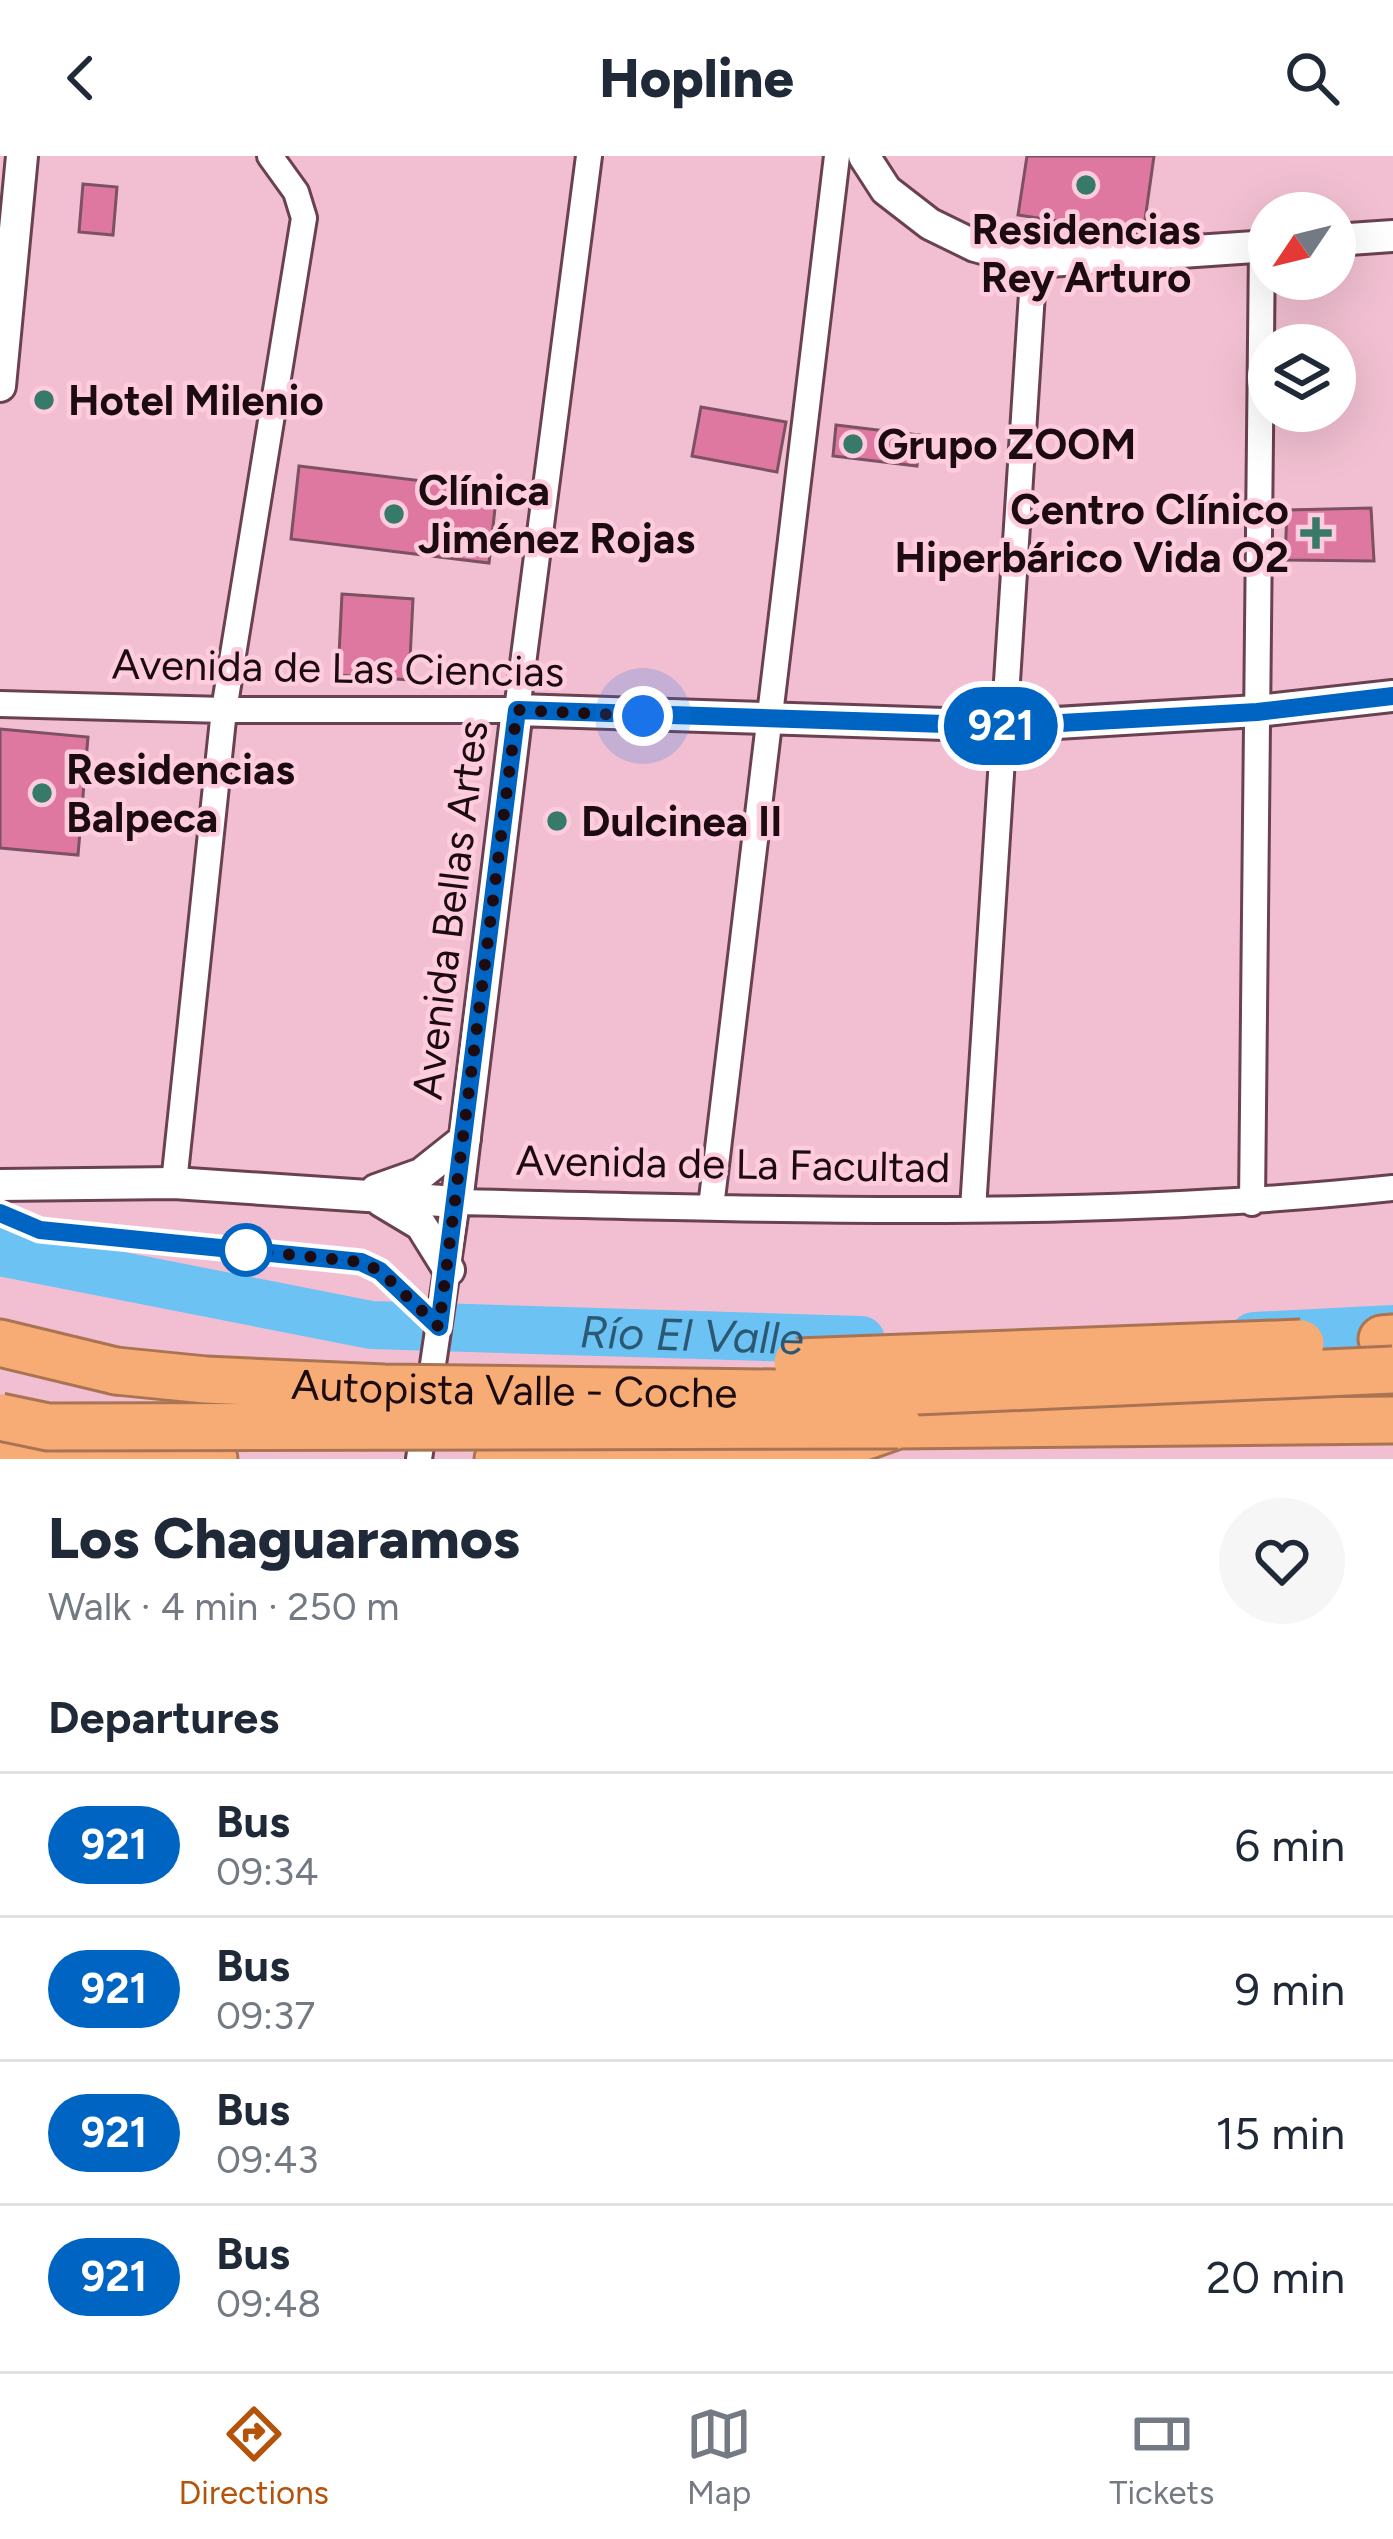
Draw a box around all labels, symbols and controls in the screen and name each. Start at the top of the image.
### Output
icon: back [48,45,114,111]
icon: search [1279,45,1345,111]
text: Hopline [599,46,794,111]
marker: Residencias Rey Arturo [1073,172,1099,198]
north arrow [1248,192,1356,300]
map controls [1248,192,1356,432]
place label: Residencias Rey Arturo [972,204,1200,303]
button: layers [1248,324,1356,432]
place label: Hotel Milenio [68,375,324,426]
marker: Hotel Milenio [31,387,57,413]
place label: Grupo ZOOM [877,419,1136,470]
marker: Grupo ZOOM [840,431,866,457]
place label: Clínica Jiménez Rojas [418,465,695,564]
place label: Centro Clínico Hiperbárico Vida O2 [895,484,1289,583]
marker: Clínica Jiménez Rojas [381,501,407,527]
marker: Centro Clínico Hiperbárico Vida O2 [1300,517,1332,549]
street label: Avenida de Las Ciencias [111,639,565,697]
your location [613,686,673,746]
line badge: 921 [932,687,1070,765]
text: 921 [968,700,1034,751]
street label: Avenida Bellas Artes [401,718,499,1102]
place label: Residencias Balpeca [66,744,295,843]
marker: Residencias Balpeca [29,780,55,806]
place label: Dulcinea II [581,796,782,847]
marker: Dulcinea II [544,808,570,834]
street label: Avenida de La Facultad [515,1135,951,1193]
unlabelled marker [221,1225,271,1275]
water label: Río El Valle [579,1304,805,1365]
street label: Autopista Valle - Coche [290,1358,738,1418]
button: heart [1219,1498,1345,1624]
text: Los Chaguaramos [48,1504,520,1572]
text: Walk · 4 min · 250 m [48,1583,399,1630]
text: Departures [48,1690,279,1744]
text: Bus [216,1794,290,1848]
text: 6 min [1235,1818,1345,1872]
text: 921 [81,1819,147,1870]
text: 09:34 [216,1848,318,1895]
text: Bus [216,1938,290,1992]
text: 9 min [1235,1962,1345,2016]
text: 921 [81,1963,147,2014]
text: 09:37 [216,1992,315,2039]
text: Bus [216,2082,290,2136]
text: 15 min [1216,2106,1345,2160]
text: 921 [81,2107,147,2158]
text: 09:43 [216,2136,318,2183]
text: Bus [216,2226,290,2280]
text: 20 min [1206,2250,1345,2304]
text: 921 [81,2251,147,2302]
text: 09:48 [216,2280,321,2327]
tab: Directions [179,2401,329,2512]
tab: Map [686,2401,752,2512]
tab: Tickets [1109,2401,1214,2512]

